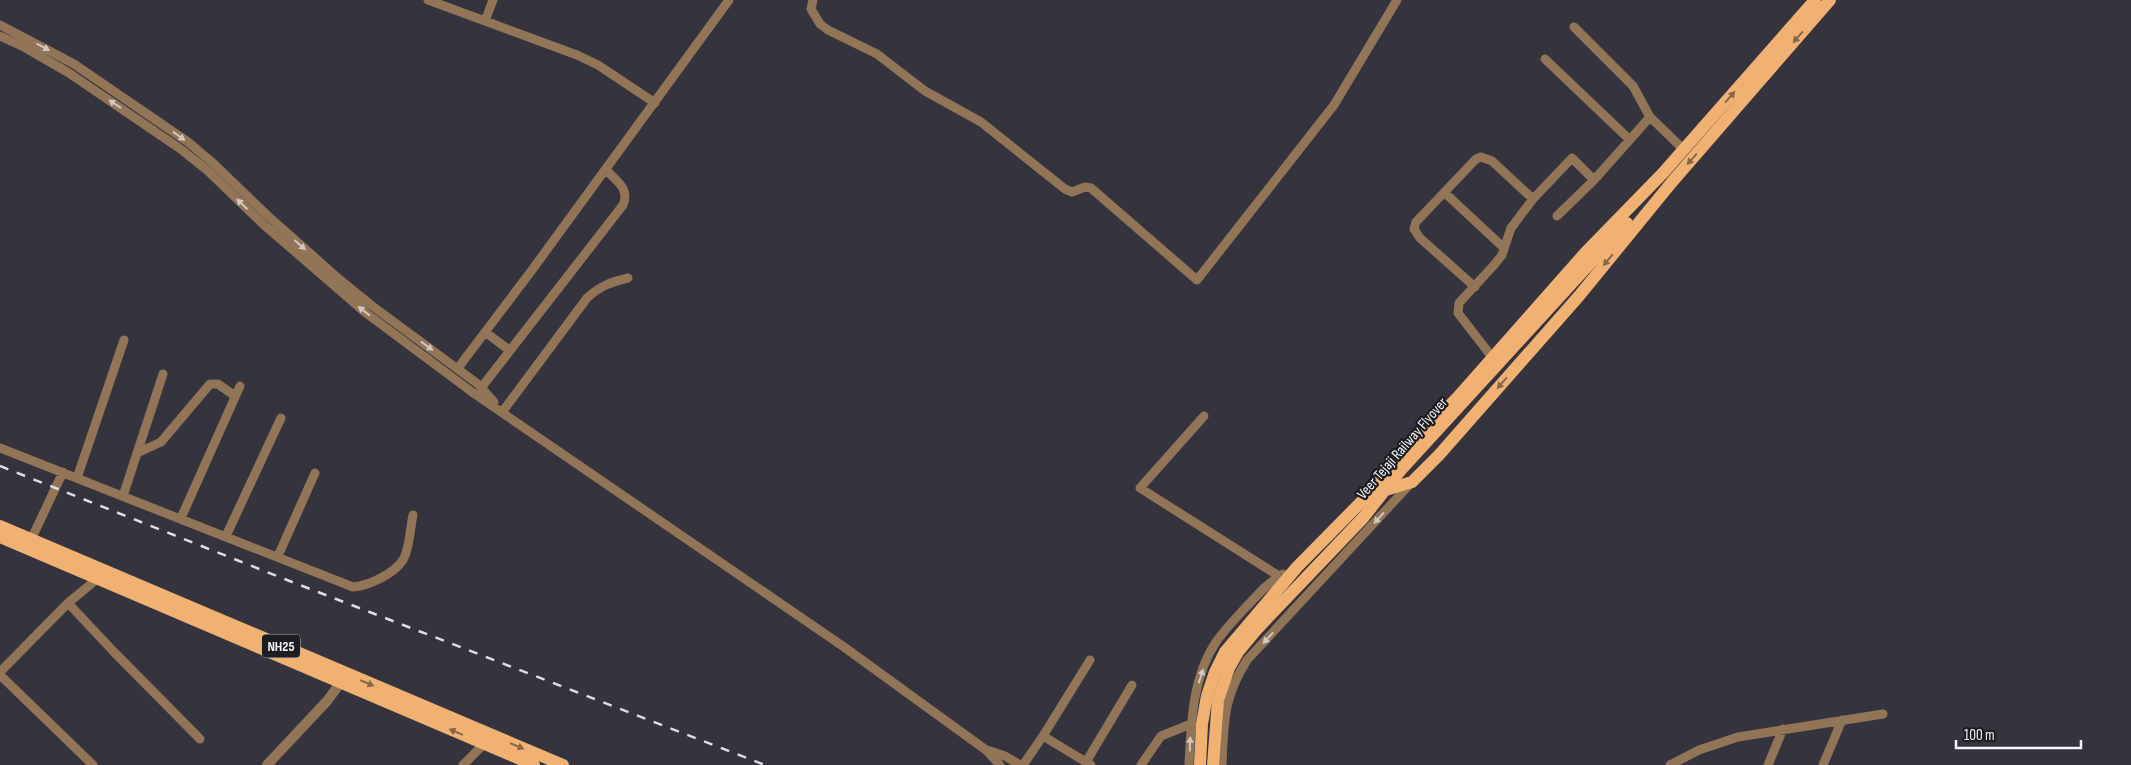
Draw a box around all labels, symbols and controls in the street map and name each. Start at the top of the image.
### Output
one-way arrow [1792,30,1804,42]
one-way arrow [37,43,50,52]
one-way arrow [1724,91,1735,103]
one-way arrow [108,99,122,109]
one-way arrow [172,131,186,141]
one-way arrow [1686,153,1697,166]
one-way arrow [237,198,249,210]
one-way arrow [294,239,307,250]
one-way arrow [1603,253,1614,266]
one-way arrow [358,306,371,317]
one-way arrow [420,341,434,351]
one-way arrow [1496,377,1508,389]
street label: Veer Tejaji Railway Flyover [1353,393,1452,503]
one-way arrow [1373,512,1385,524]
one-way arrow [1262,631,1274,643]
road number: NH25 [262,634,300,658]
one-way arrow [1197,669,1205,684]
one-way arrow [360,679,374,687]
scale bar [1956,718,2081,750]
text: 100 m [1964,726,1995,745]
one-way arrow [449,728,464,736]
one-way arrow [1186,736,1194,752]
one-way arrow [510,742,524,750]

